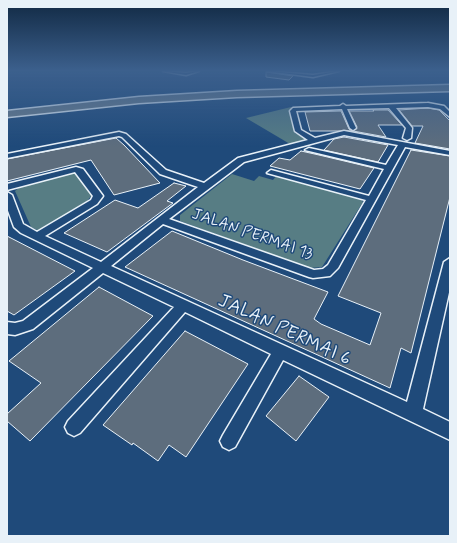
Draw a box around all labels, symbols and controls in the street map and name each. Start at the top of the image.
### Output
street label: JALAN PERMAI 13 [189,205,315,265]
street label: JALAN PERMAI 6 [214,290,354,372]

